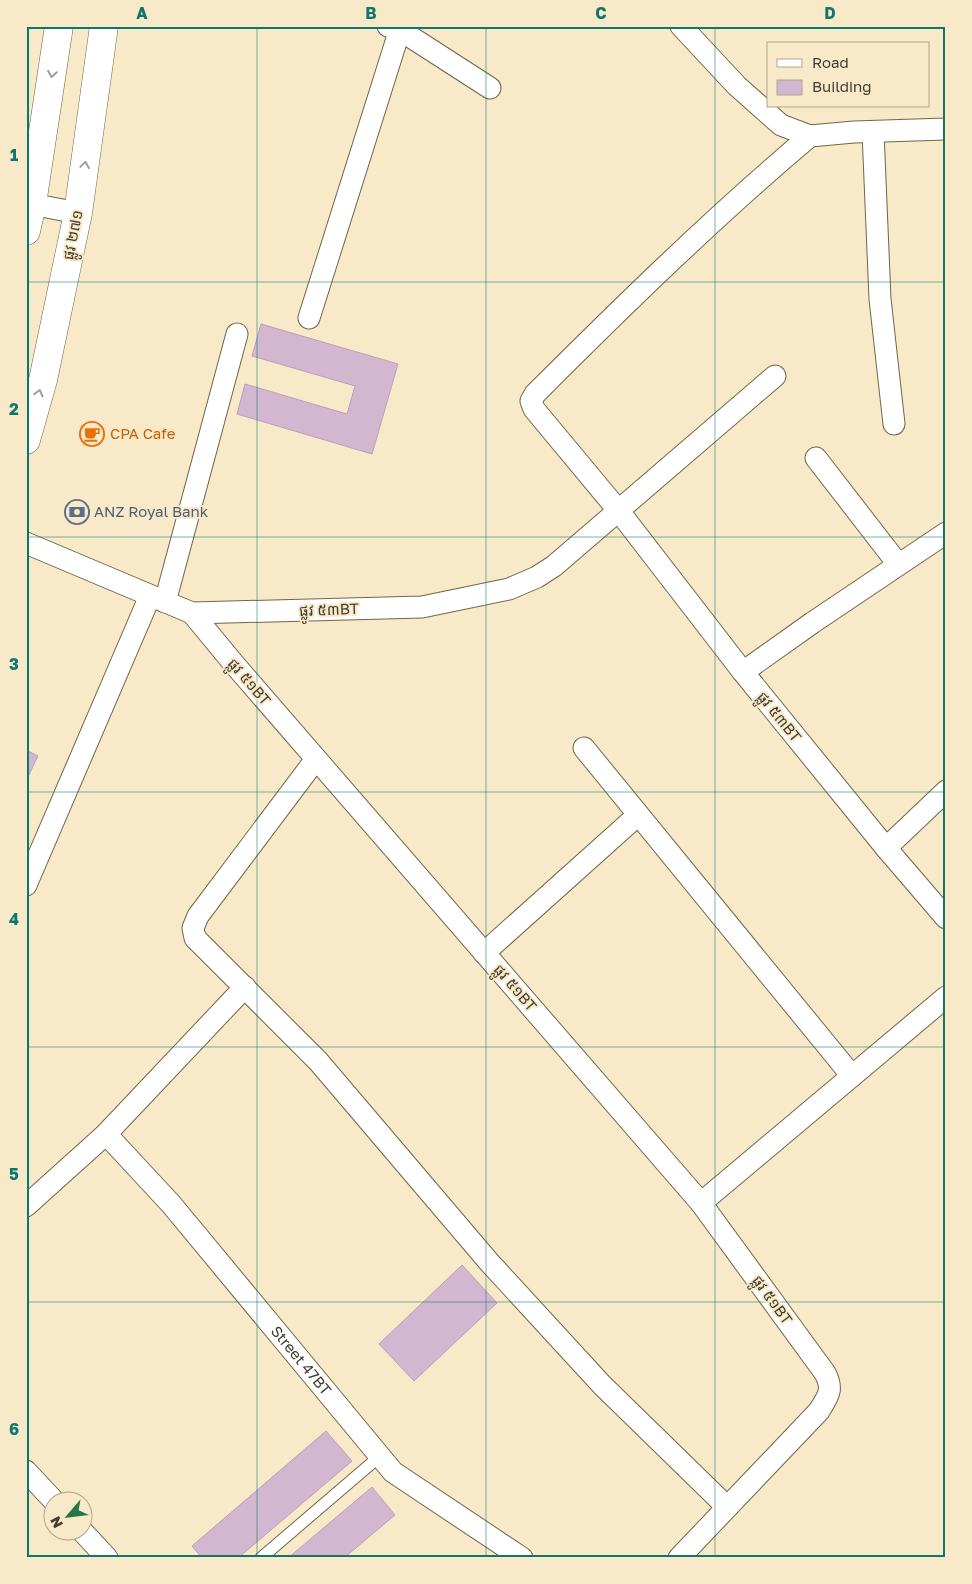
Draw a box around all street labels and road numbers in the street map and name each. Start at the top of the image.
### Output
street label: ផ្លូវ ២៧១ [58,208,91,262]
street label: ផ្លូវ ៥៣BT [299,599,359,624]
street label: ផ្លូវ ៥១BT [220,654,275,712]
street label: ផ្លូវ ៥៣BT [750,688,806,749]
street label: ផ្លូវ ៥១BT [486,960,541,1018]
street label: ផ្លូវ ៥១BT [745,1271,797,1331]
street label: Street 47BT [268,1322,335,1398]

